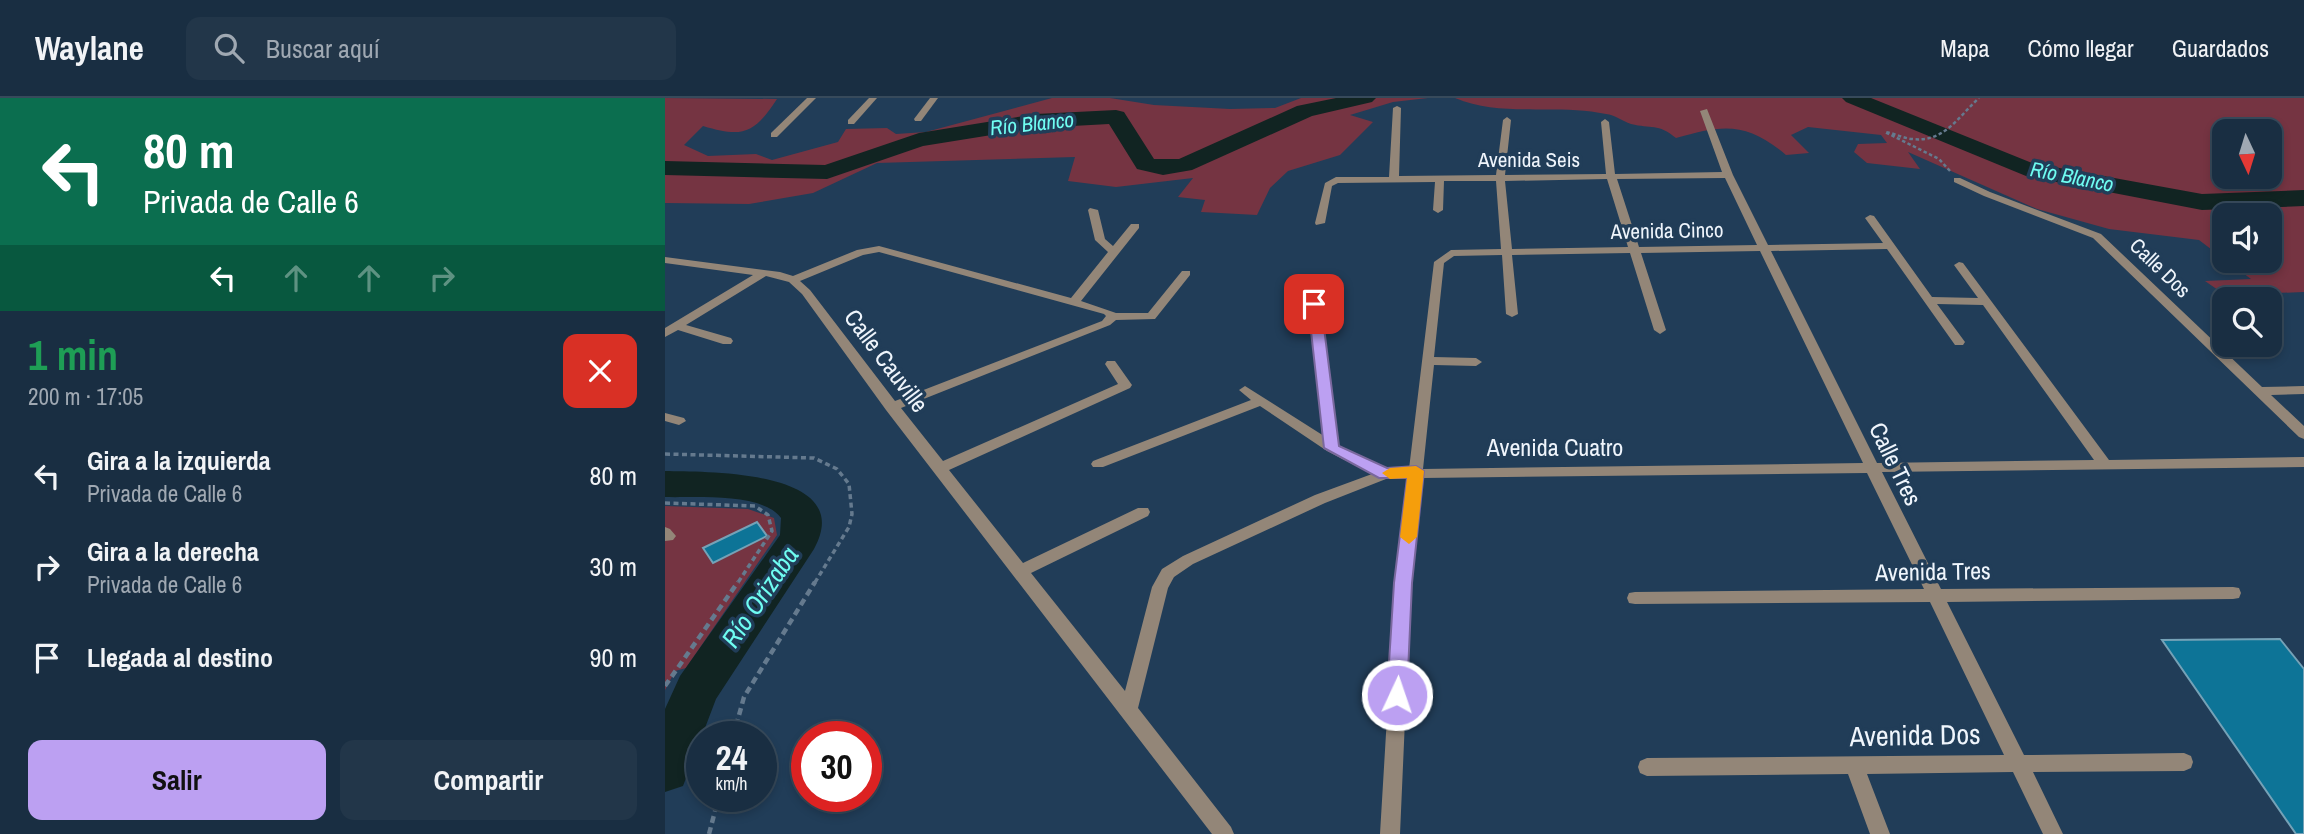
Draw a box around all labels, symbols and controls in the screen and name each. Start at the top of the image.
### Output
search box [186,17,676,80]
text: Waylane [35,26,144,70]
icon: search [210,29,248,67]
text: Buscar aquí [266,31,380,66]
text: Mapa [1940,32,1990,64]
text: Cómo llegar [2028,32,2134,64]
text: Guardados [2172,32,2269,64]
water label: Río Blanco [989,105,1075,142]
text: 80 m [143,117,235,183]
north arrow [2212,119,2282,189]
map controls [2212,119,2282,357]
icon: left [28,126,119,217]
street label: Avenida Seis [1477,145,1580,174]
water label: Río Blanco [2028,154,2116,199]
text: Privada de Calle 6 [143,180,359,223]
button: sound [2212,203,2282,273]
street label: Avenida Cinco [1609,215,1724,246]
street label: Calle Dos [2123,231,2197,304]
icon: left [204,259,242,297]
icon: ahead [277,259,315,297]
icon: ahead [350,259,388,297]
icon: right [423,259,461,297]
pin [1284,274,1344,334]
icon: arrive [1295,285,1333,323]
button: search [2212,287,2282,357]
street label: Calle Cauville [837,302,936,419]
text: 1 min [28,327,118,383]
button: close [563,334,637,408]
text: 200 m · 17:05 [28,381,143,412]
street label: Calle Tres [1862,417,1930,510]
street label: Avenida Cuatro [1486,431,1623,463]
text: Gira a la izquierda [87,443,271,478]
icon: left [28,457,66,495]
text: 80 m [590,458,637,493]
text: Privada de Calle 6 [87,478,242,509]
text: Gira a la derecha [87,534,259,569]
water label: Río Orizaba [713,539,806,654]
icon: right [28,548,66,586]
text: 30 m [590,549,637,584]
street label: Avenida Tres [1874,554,1991,588]
text: Privada de Calle 6 [87,569,242,600]
icon: arrive [28,639,66,677]
text: Llegada al destino [87,640,273,675]
text: 90 m [590,640,637,675]
position arrow [1360,658,1434,732]
street label: Avenida Dos [1848,715,1981,755]
speed limit sign: 30 [791,721,882,812]
text: 24 [716,734,747,781]
button: Salir [28,740,326,820]
button: Compartir [340,740,637,820]
text: km/h [716,771,748,796]

